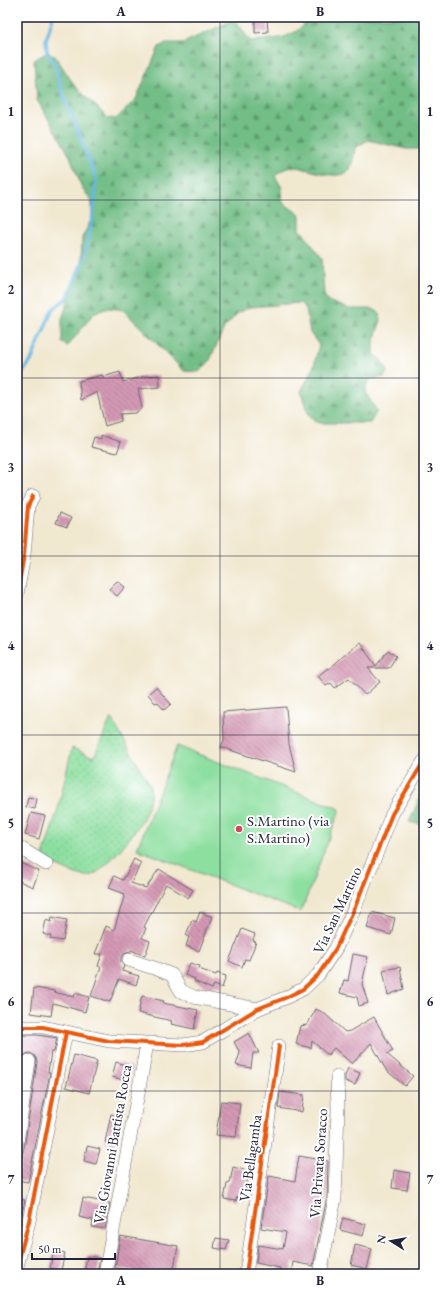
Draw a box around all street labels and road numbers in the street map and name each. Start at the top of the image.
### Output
street label: Via San Martino [308,863,366,957]
street label: Via Giovanni Battista Rocca [89,1063,135,1225]
street label: Via Privata Soracco [305,1108,331,1218]
street label: Via Bellagamba [234,1113,266,1203]

